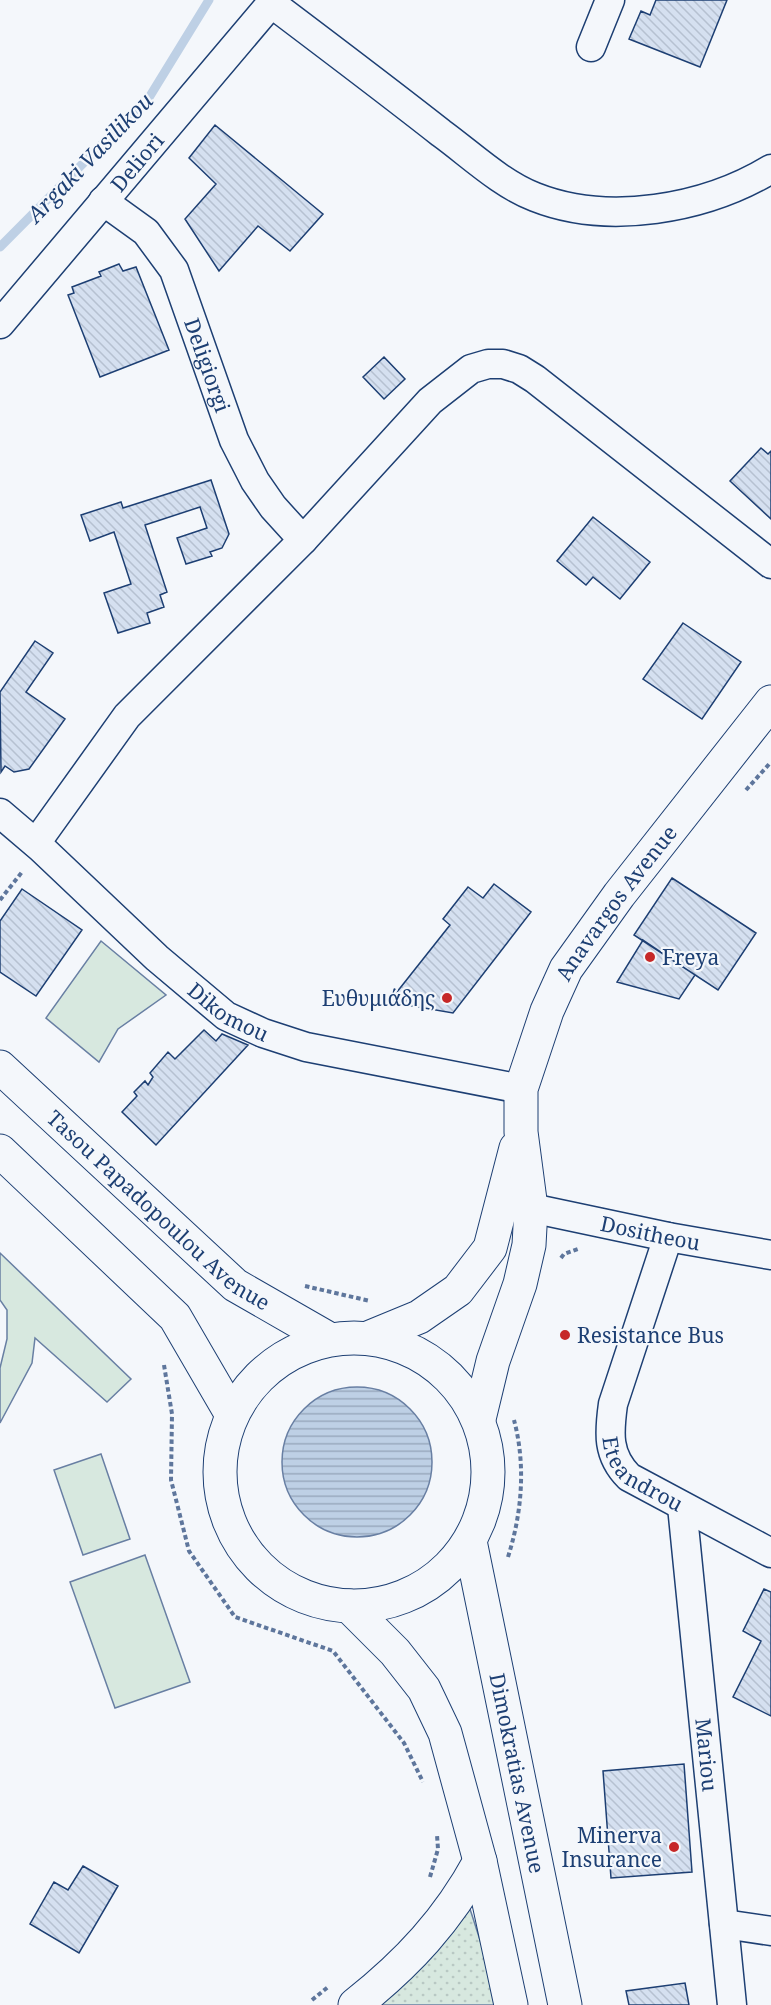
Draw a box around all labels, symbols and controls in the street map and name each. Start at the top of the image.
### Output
water label: Argaki Vasilikou [18,86,159,230]
street label: Deliori [104,127,170,197]
street label: Deligiorgi [178,314,237,416]
street label: Anavargos Avenue [549,819,683,985]
place label: Freya [662,943,719,971]
marker: Freya [643,950,657,964]
street label: Dikomou [182,976,273,1048]
place label: Ευθυμιάδης [322,984,435,1012]
marker: Ευθυμιάδης [440,991,454,1005]
street label: Tasou Papadopoulou Avenue [41,1104,275,1316]
street label: Dositheou [598,1209,702,1256]
place label: Resistance Bus [577,1321,724,1349]
marker: Resistance Bus [558,1328,572,1342]
street label: Eteandrou [596,1434,688,1518]
street label: Dimokratias Avenue [483,1671,552,1876]
street label: Mariou [689,1717,725,1793]
place label: Minerva Insurance [562,1821,662,1873]
marker: Minerva Insurance [667,1840,681,1854]

